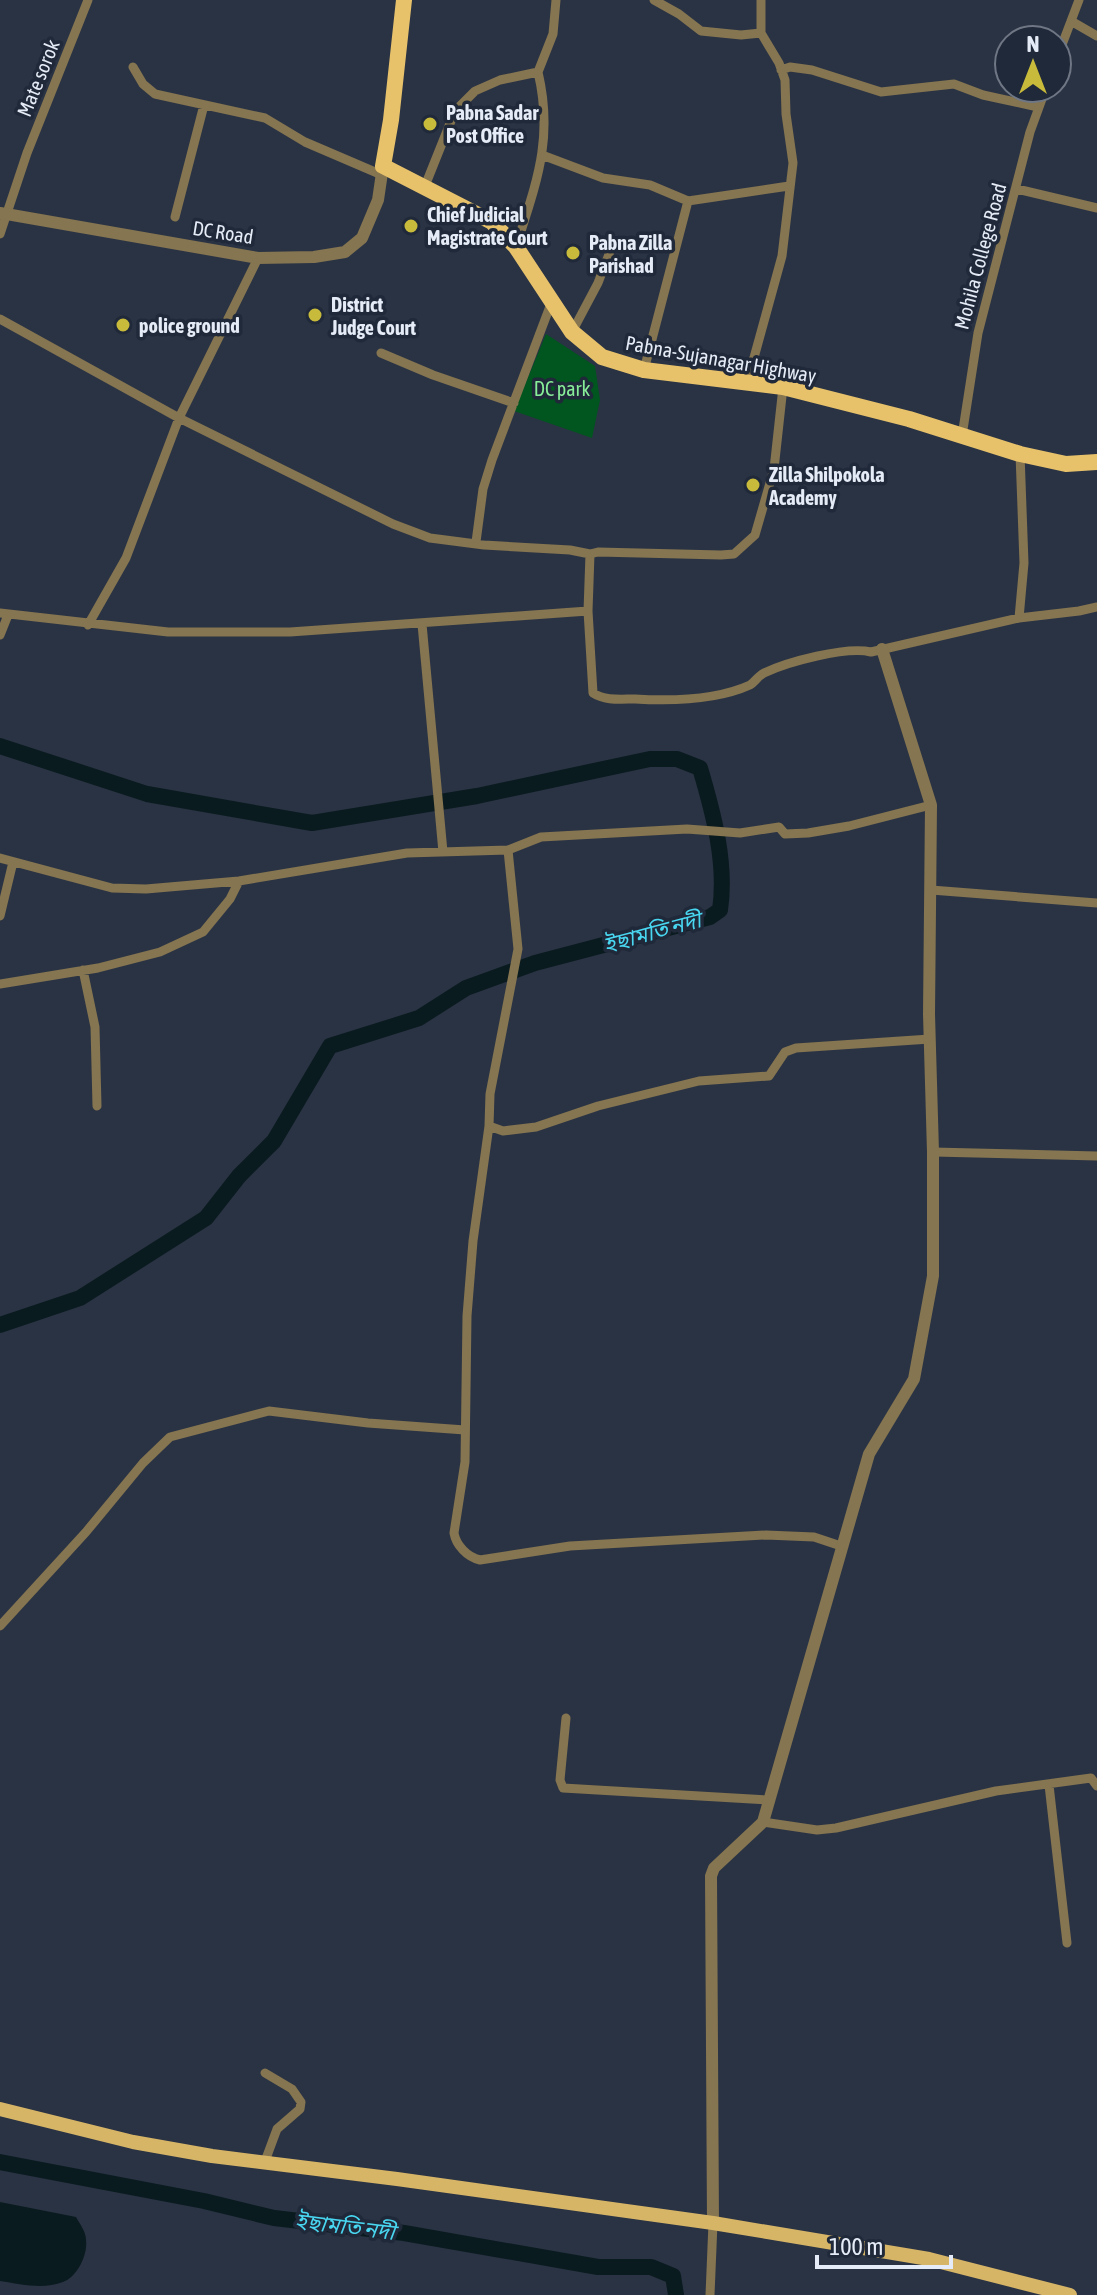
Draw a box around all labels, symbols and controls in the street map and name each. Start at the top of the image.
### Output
north arrow [993,24,1073,104]
text: N [1027,31,1039,57]
street label: Mate sorok [12,36,64,120]
place label: Pabna Sadar Post Office [446,101,539,147]
marker: Pabna Sadar Post Office [421,115,439,133]
street label: Mohila College Road [949,180,1011,332]
place label: Chief Judicial Magistrate Court [427,203,548,249]
street label: DC Road [191,216,255,248]
marker: Chief Judicial Magistrate Court [402,217,420,235]
place label: Pabna Zilla Parishad [589,231,672,277]
marker: Pabna Zilla Parishad [564,244,582,262]
place label: District Judge Court [330,293,416,339]
marker: District Judge Court [306,306,324,324]
place label: police ground [139,314,240,337]
marker: police ground [114,316,132,334]
street label: Pabna-Sujanagar Highway [624,331,818,387]
park label: DC park [534,377,590,400]
place label: Zilla Shilpokola Academy [768,463,885,509]
marker: Zilla Shilpokola Academy [744,476,762,494]
water label: ইছামতি নদী [600,905,708,958]
water label: ইছামতি নদী [294,2207,400,2246]
scale bar [817,2219,951,2269]
text: 100 m [829,2233,883,2260]

